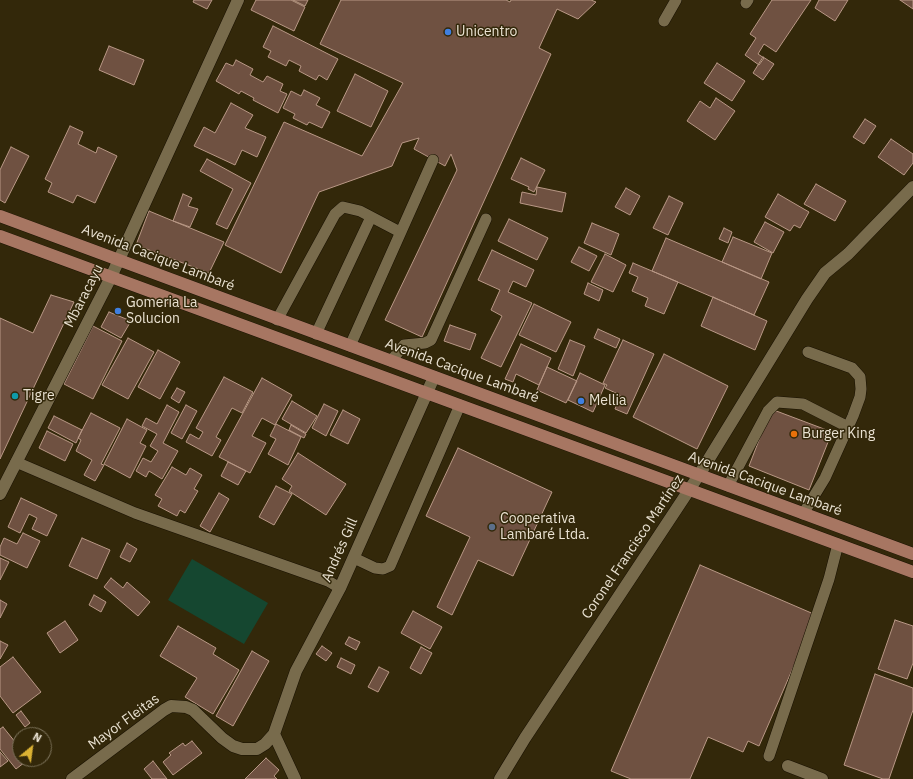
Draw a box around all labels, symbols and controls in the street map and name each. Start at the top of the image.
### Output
place label: Unicentro [456,24,517,40]
marker: Unicentro [443,27,453,37]
street label: Avenida Cacique Lambaré [79,221,237,295]
street label: Mbaracayu [61,261,107,331]
place label: Gomeria La Solucion [126,295,197,328]
marker: Gomeria La Solucion [113,306,123,316]
street label: Avenida Cacique Lambaré [383,335,541,407]
place label: Tigre [23,388,55,404]
marker: Tigre [10,391,20,401]
place label: Mellia [589,393,627,409]
marker: Mellia [576,396,586,406]
place label: Burger King [802,426,875,442]
marker: Burger King [789,429,799,439]
street label: Avenida Cacique Lambaré [686,448,844,520]
street label: Coronel Francisco Martínez [578,472,688,622]
place label: Cooperativa Lambaré Ltda. [500,511,590,544]
street label: Andrés Gill [318,515,362,585]
marker: Cooperativa Lambaré Ltda. [487,522,497,532]
street label: Mayor Fleitas [85,691,163,753]
north arrow [12,727,52,767]
text: N [30,729,44,745]

